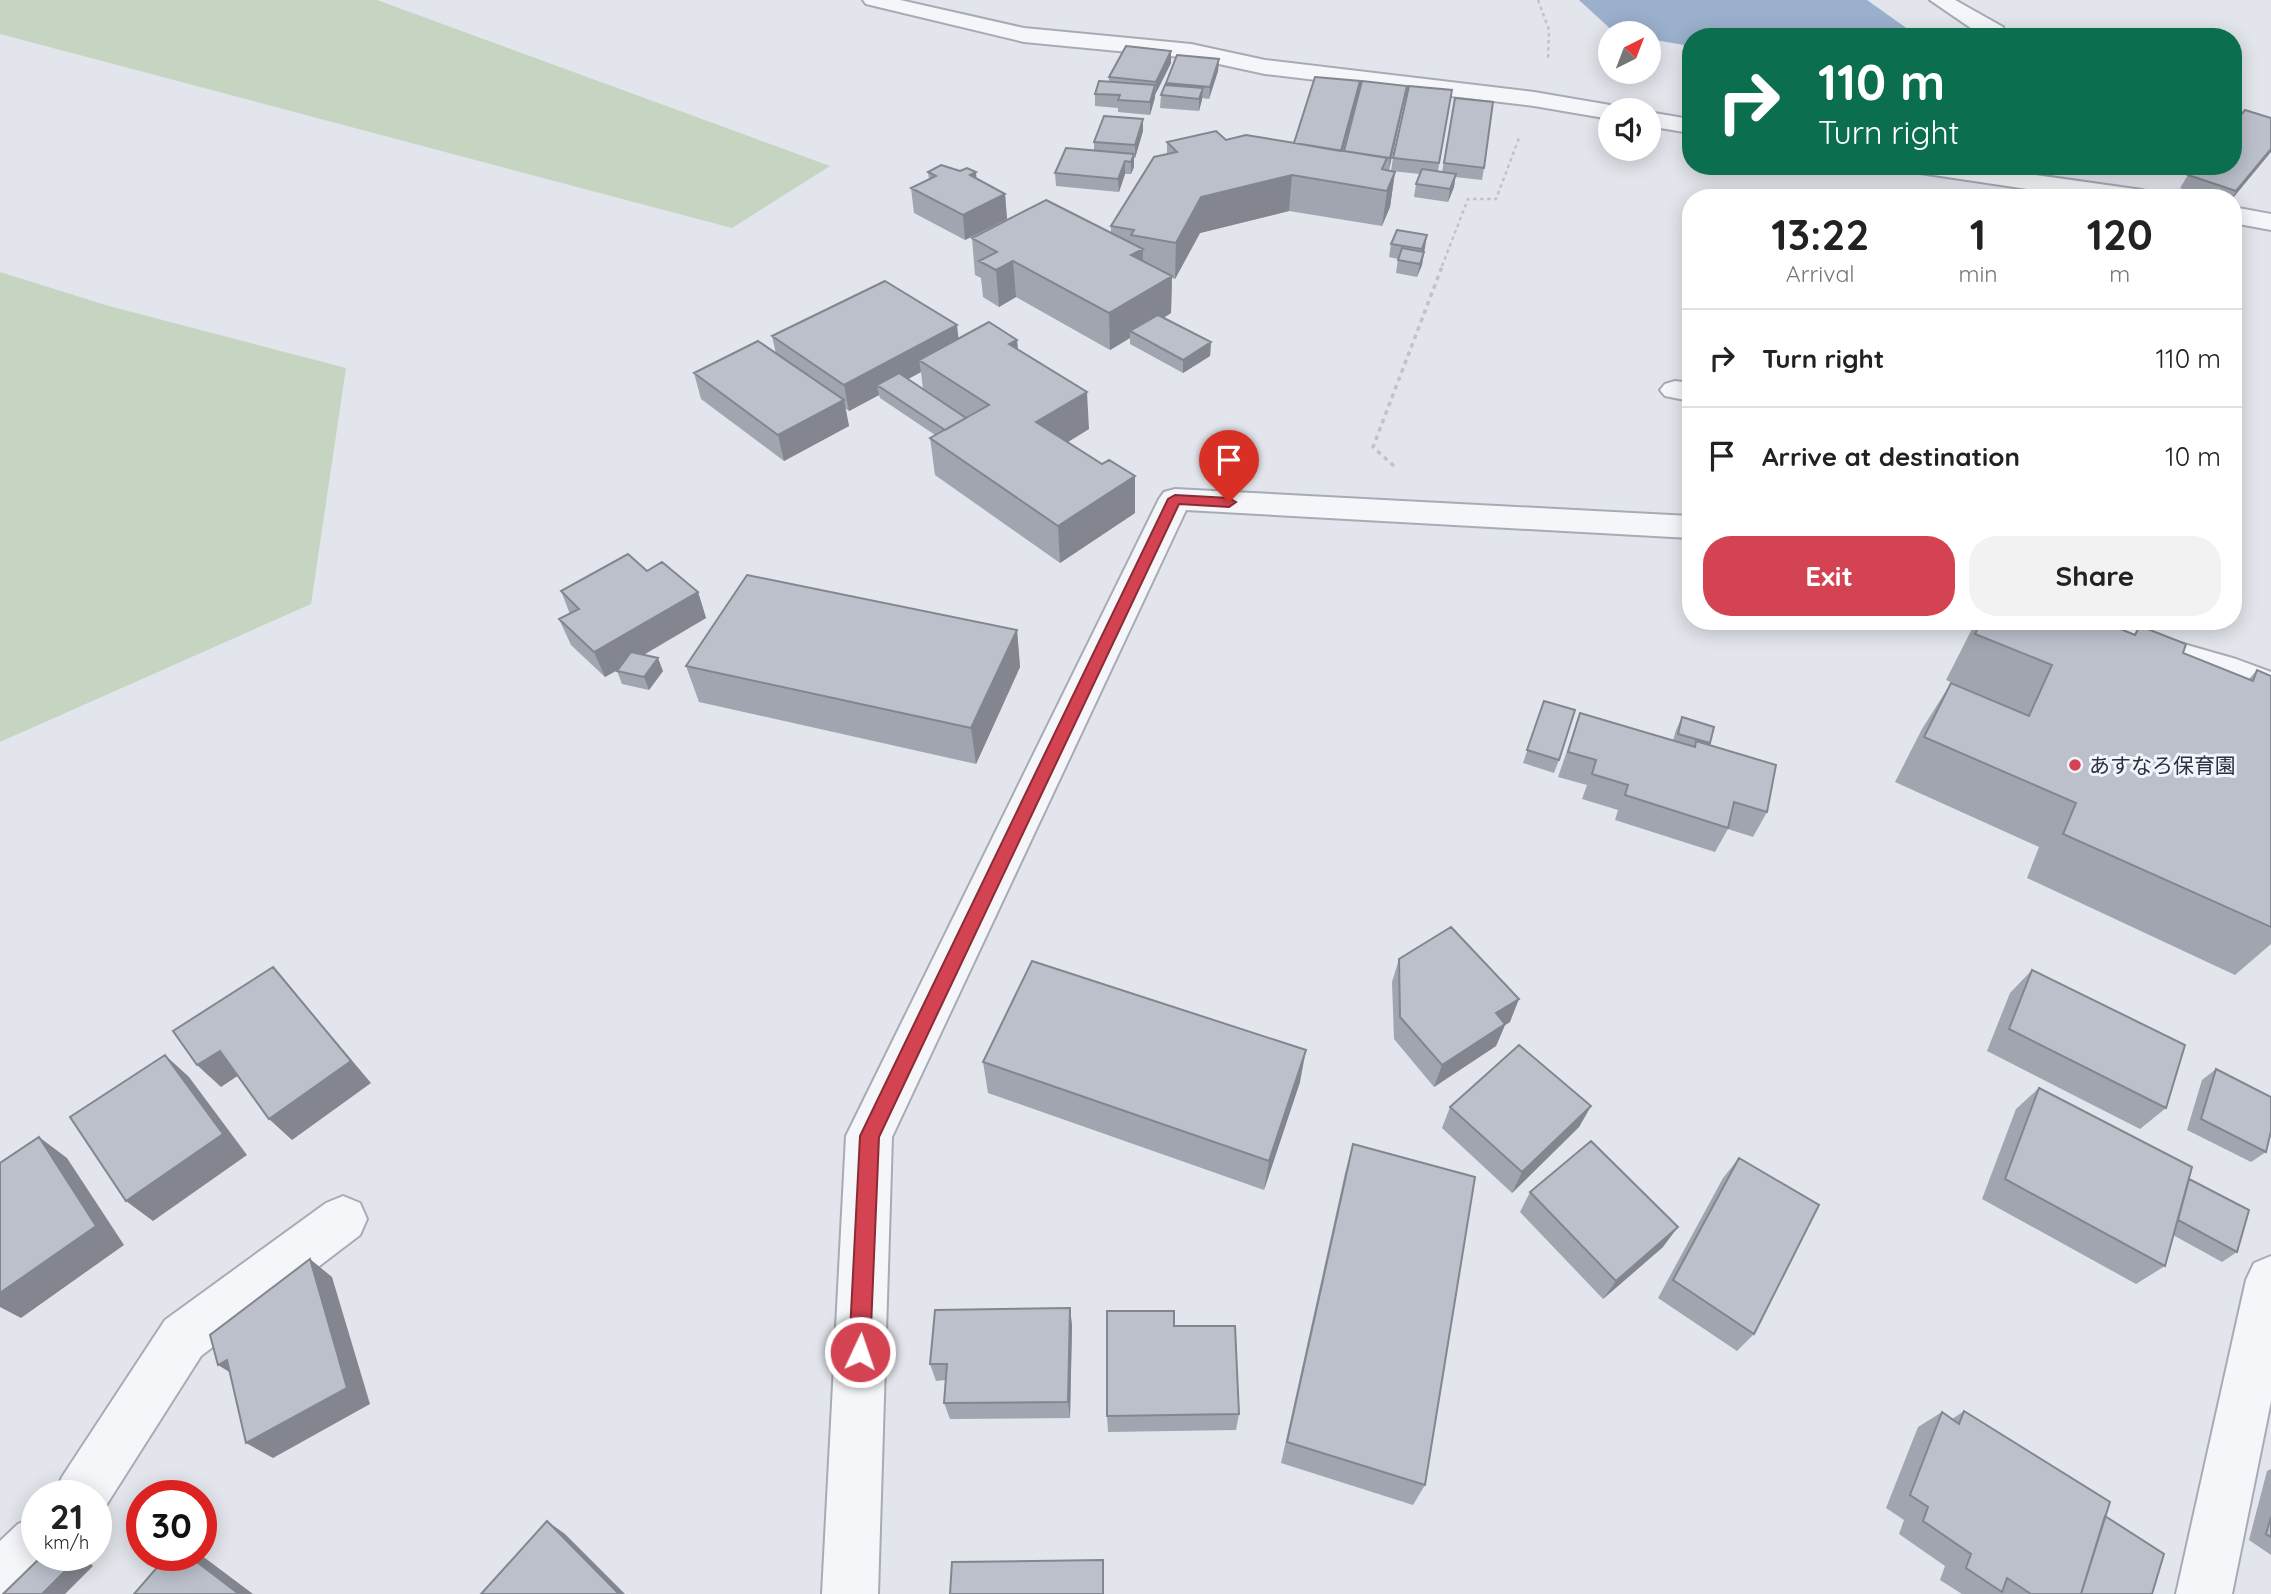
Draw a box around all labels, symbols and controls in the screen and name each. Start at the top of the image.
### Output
north arrow [1598,21,1661,84]
map controls [1598,21,1661,161]
text: 110 m [1818,51,1945,112]
icon: right [1703,56,1794,147]
button: sound [1598,98,1661,161]
text: Turn right [1818,112,1959,152]
text: 13:22 [1771,208,1869,261]
text: 1 [1970,208,1986,261]
text: 120 [2087,208,2153,261]
text: Arrival [1786,259,1855,288]
text: min [1958,259,1998,288]
text: m [2109,259,2130,288]
icon: right [1703,339,1741,377]
text: Turn right [1762,342,1884,375]
text: 110 m [2155,342,2221,375]
pin [1199,430,1259,502]
icon: arrive [1703,437,1741,475]
text: Arrive at destination [1762,440,2020,473]
text: 10 m [2165,440,2221,473]
icon: arrive [1210,441,1248,479]
button: Exit [1703,536,1955,616]
button: Share [1969,536,2221,616]
place label: あすなろ保育園 [2089,752,2236,778]
marker: あすなろ保育園 [2067,757,2083,773]
position arrow [823,1315,897,1389]
speed limit sign: 30 [126,1480,217,1571]
text: 21 [50,1494,83,1538]
text: km/h [44,1531,89,1554]

